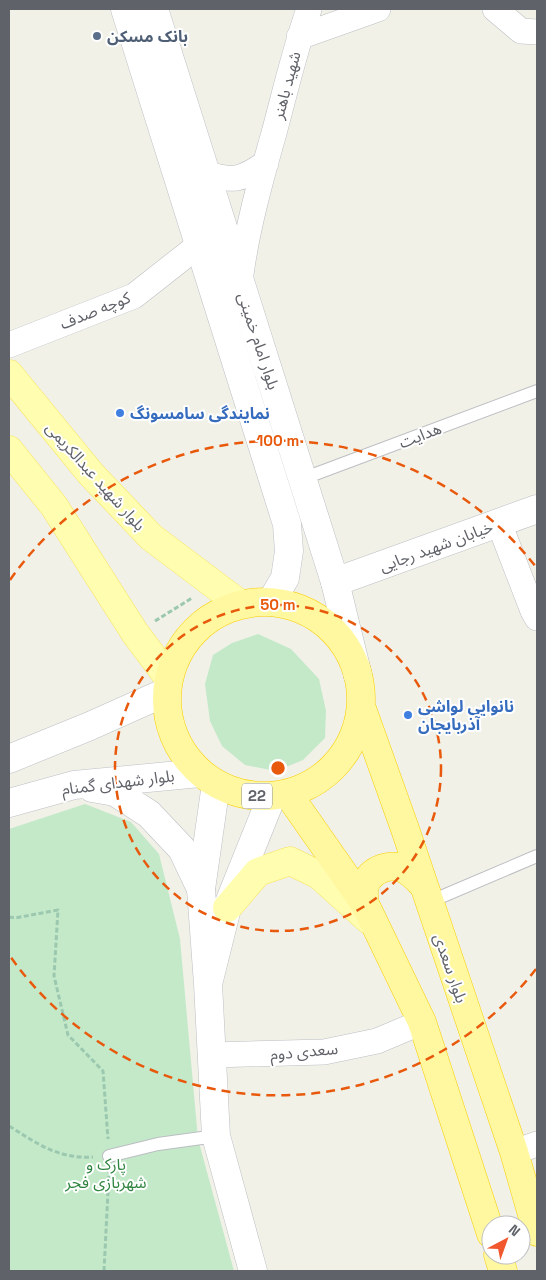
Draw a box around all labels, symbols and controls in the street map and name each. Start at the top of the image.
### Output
place label: بانک مسکن [107,26,188,47]
marker: بانک مسکن [91,30,103,42]
street label: شهید باهنر [267,49,306,122]
street label: کوچه صدف [57,287,134,334]
street label: بلوار امام خمینی [231,290,284,393]
place label: نمایندگی سامسونگ [130,403,270,424]
marker: نمایندگی سامسونگ [114,407,126,419]
street label: بلوار شهید عبدالکریمی [41,417,150,535]
street label: هدایت [396,418,444,453]
text: 100 m [257,431,299,450]
street label: خیابان شهید رجایی [377,516,496,577]
text: 50 m [260,595,296,614]
place label: نانوایی لواشی آذربایجان [418,696,514,735]
marker: نانوایی لواشی آذربایجان [402,709,414,721]
centre of rings [269,759,287,777]
street label: بلوار شهدای گمنام [60,765,176,802]
road number: 22 [242,784,272,808]
street label: بلوار سعدی [429,931,472,1006]
street label: سعدی دوم [269,1038,339,1067]
park label: پارک و شهربازی فجر [64,1154,147,1193]
north arrow [481,1215,531,1265]
text: N [505,1220,524,1240]

